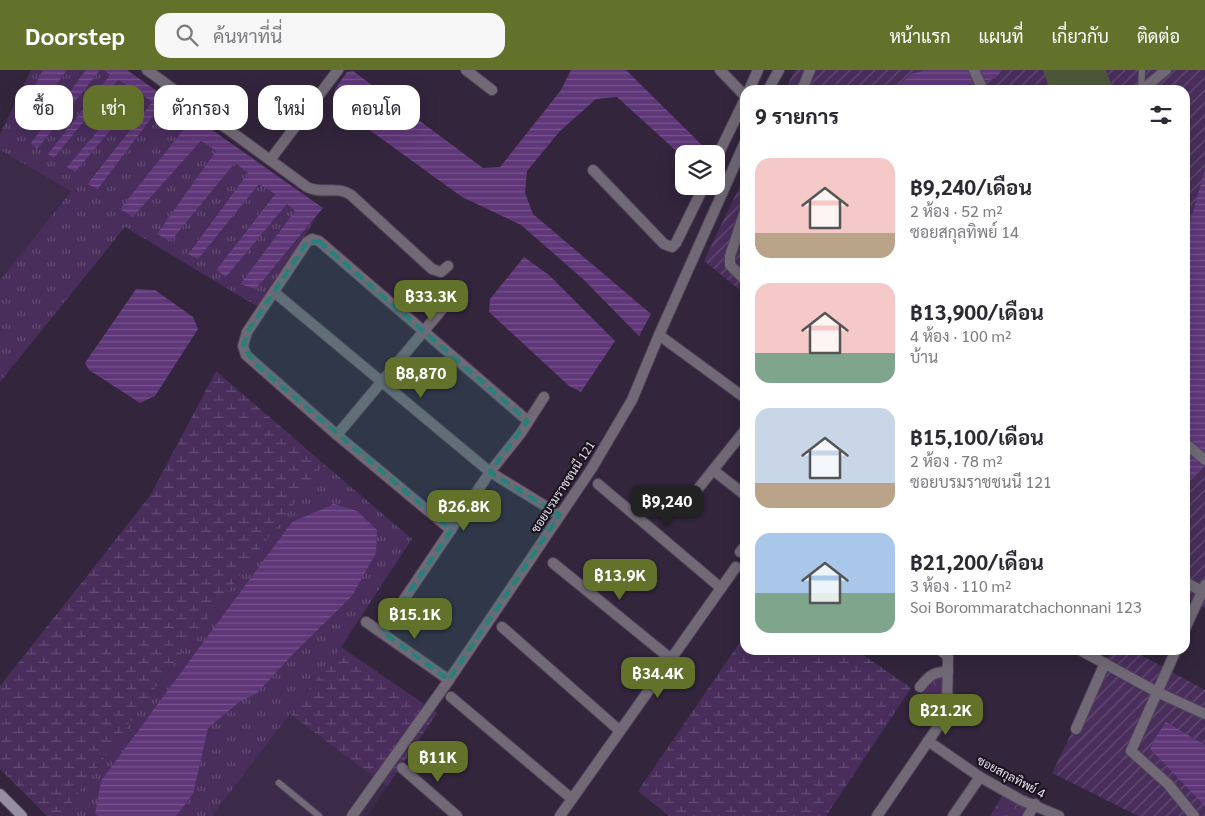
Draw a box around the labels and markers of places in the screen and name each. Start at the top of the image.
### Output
pin: ฿33.3K [390,280,472,322]
pin: ฿8,870 [380,356,462,399]
pin: ฿9,240 [626,484,708,527]
pin: ฿26.8K [423,490,505,532]
pin: ฿13.9K [579,558,661,601]
pin: ฿15.1K [374,598,456,640]
pin: ฿34.4K [617,656,699,699]
pin: ฿21.2K [905,694,987,736]
pin: ฿11K [408,740,468,783]

